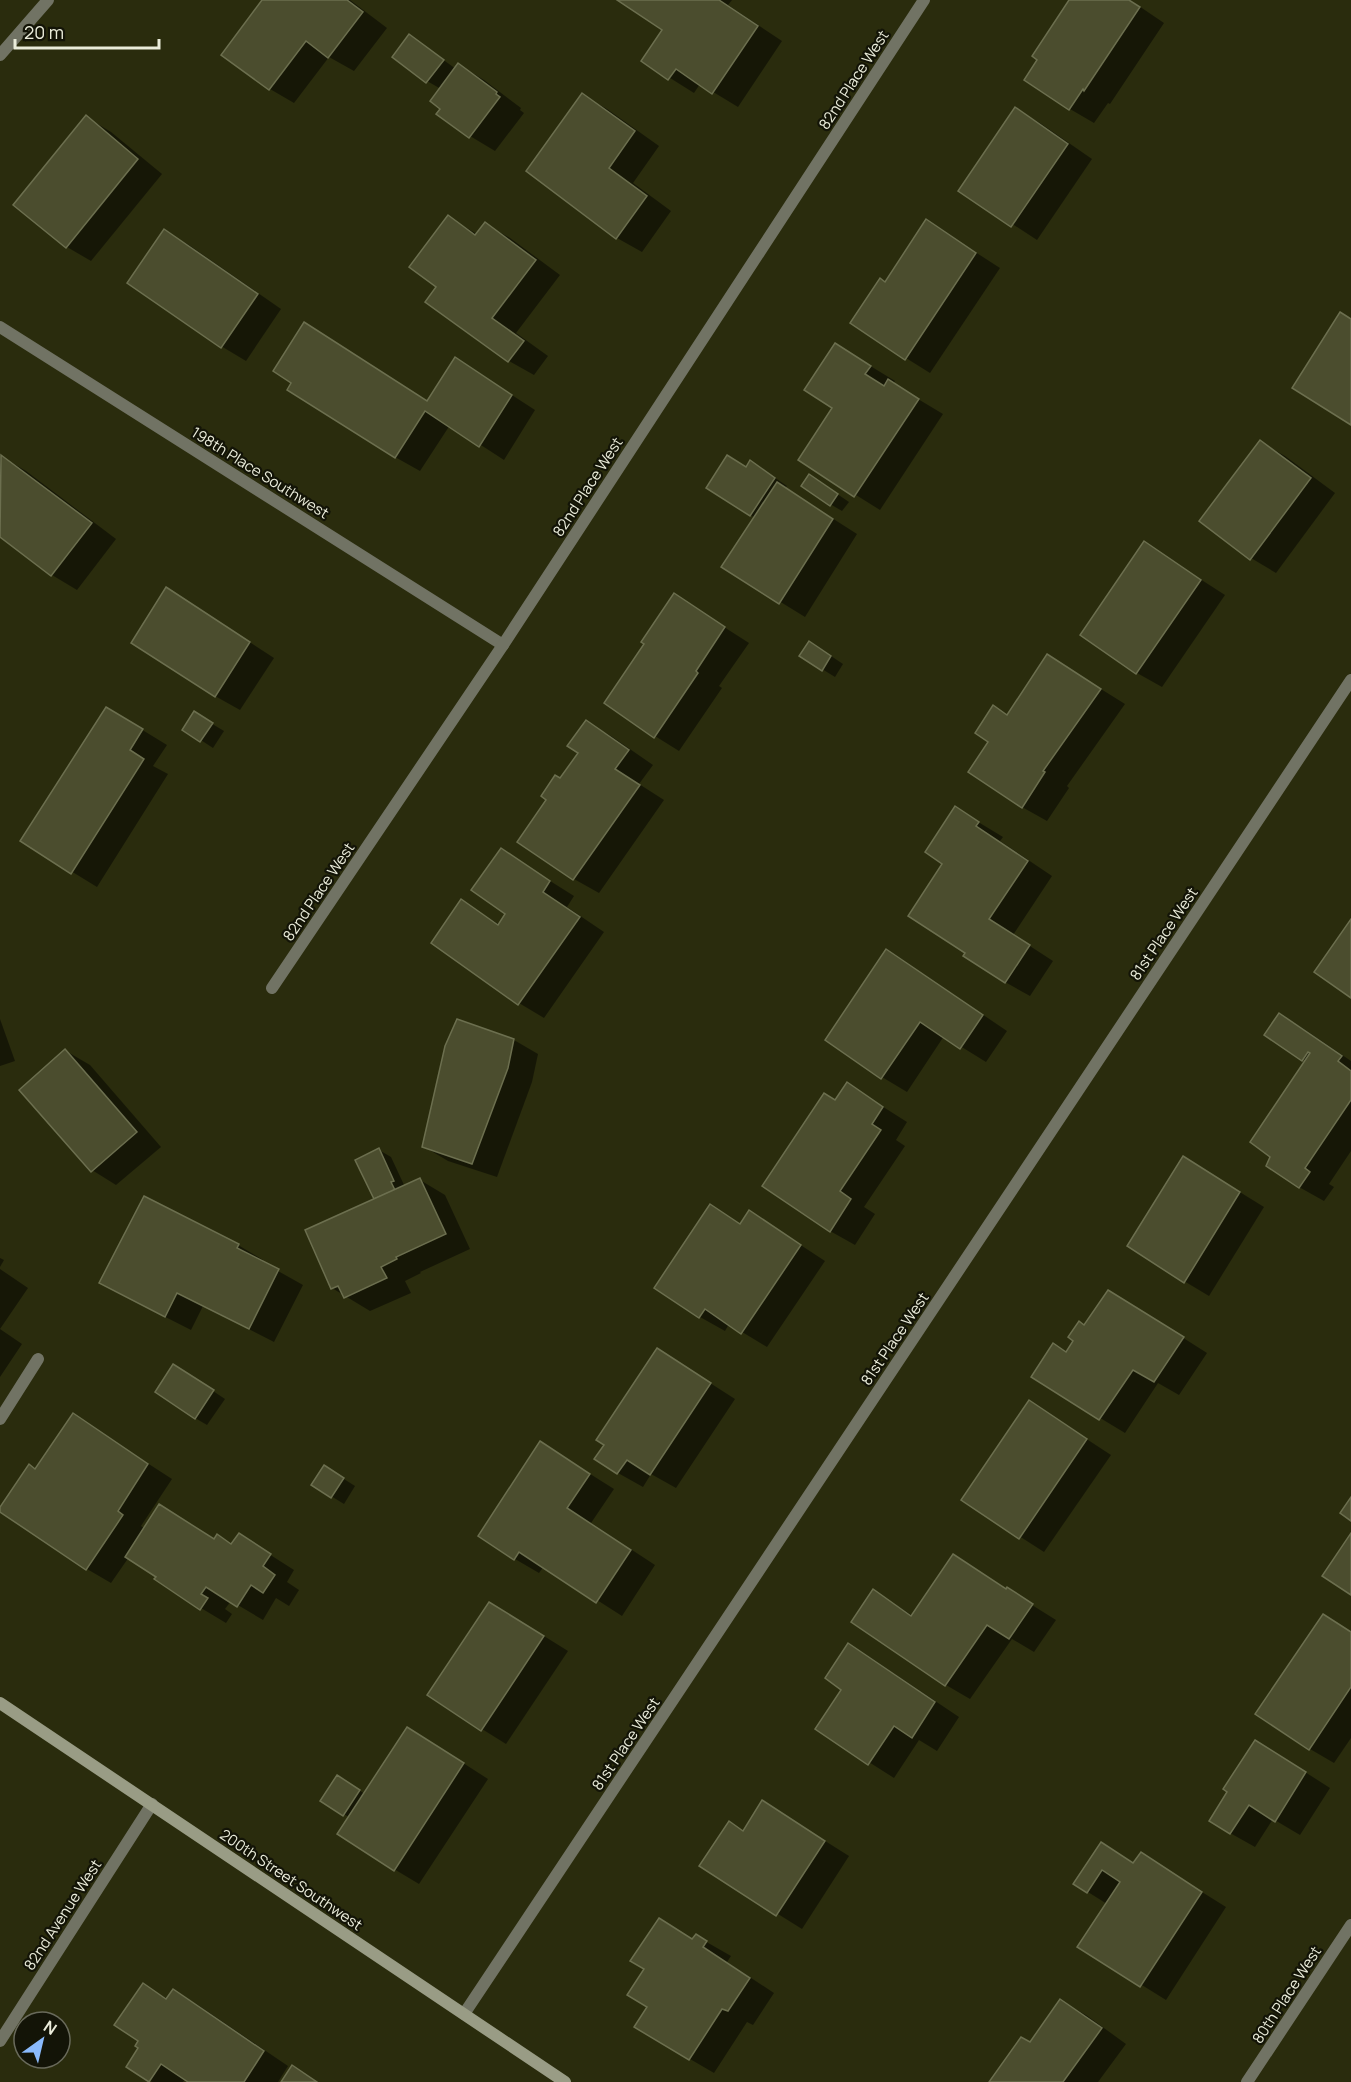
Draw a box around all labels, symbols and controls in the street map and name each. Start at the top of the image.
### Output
scale bar [15,12,159,50]
text: 20 m [24,20,64,44]
street label: 82nd Place West [814,26,894,133]
street label: 198th Place Southwest [188,422,333,523]
street label: 82nd Place West [548,433,628,540]
street label: 82nd Place West [278,838,359,945]
street label: 81st Place West [1125,883,1202,984]
street label: 81st Place West [856,1288,933,1389]
street label: 81st Place West [587,1693,664,1794]
street label: 200th Street Southwest [216,1824,367,1935]
street label: 82nd Avenue West [19,1855,106,1974]
street label: 80th Place West [1247,1942,1326,2048]
north arrow [12,2010,72,2070]
text: N [39,2015,61,2040]

